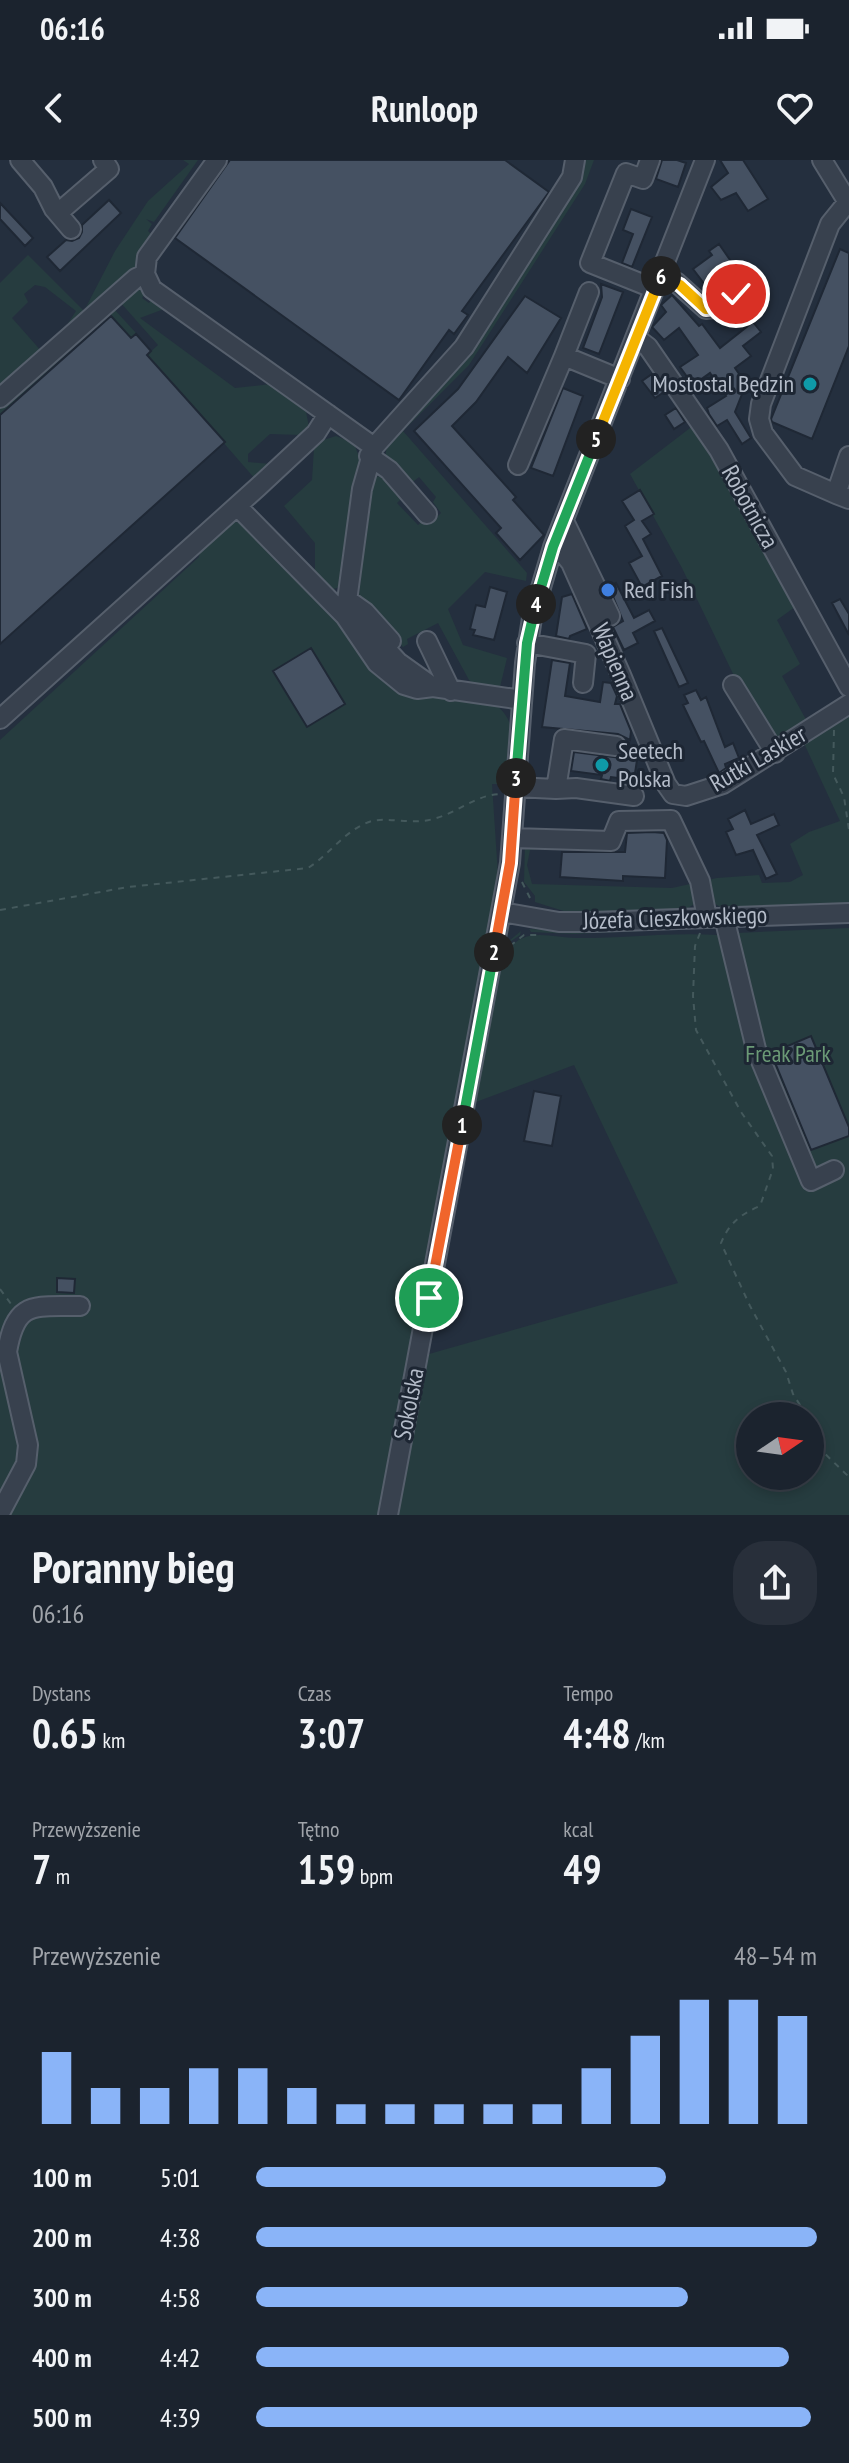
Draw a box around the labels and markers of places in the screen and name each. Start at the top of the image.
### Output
pin: 6 [641,256,681,296]
pin [702,260,770,328]
place label: Mostostal Będzin [653,368,794,399]
marker: Mostostal Będzin [801,375,819,393]
pin: 5 [576,419,616,459]
place label: Red Fish [624,574,694,605]
marker: Red Fish [599,581,617,599]
pin: 4 [516,584,556,624]
place label: Seetech Polska [618,735,683,794]
marker: Seetech Polska [593,756,611,774]
pin: 3 [496,758,536,798]
pin: 2 [474,932,514,972]
pin: 1 [442,1105,482,1145]
pin [395,1264,463,1332]

